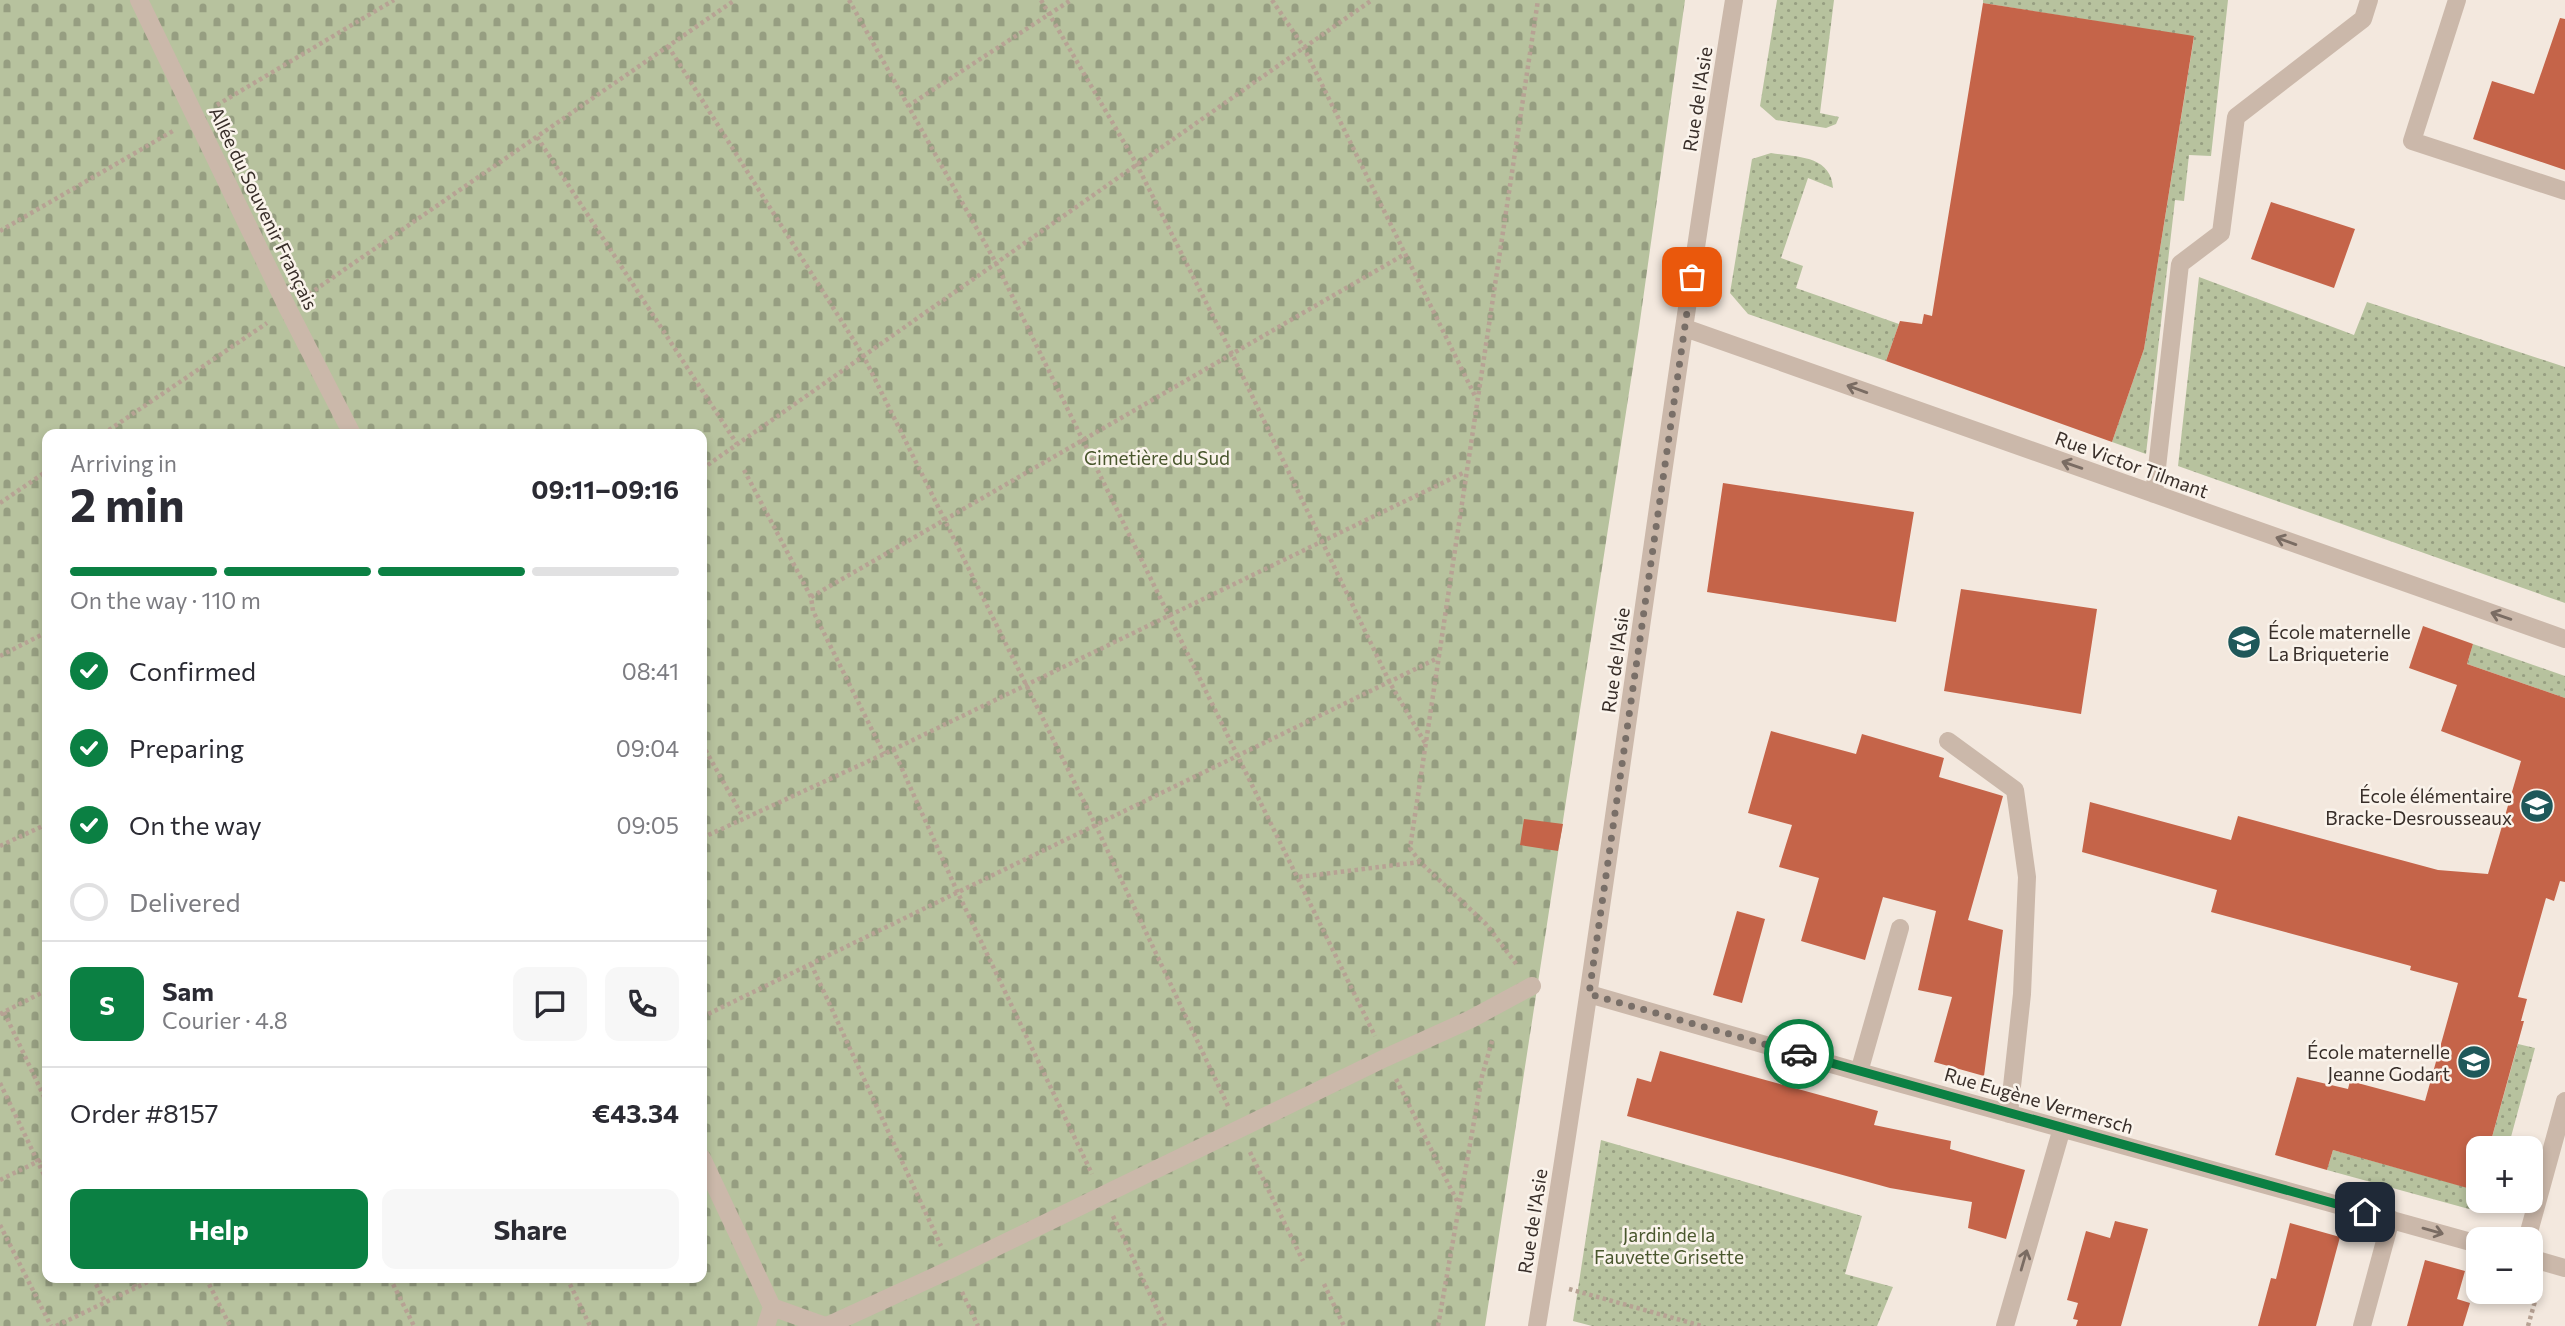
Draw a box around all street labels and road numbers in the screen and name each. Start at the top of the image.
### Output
street label: Rue de l'Asie [1677,45,1717,153]
street label: Allée du Souvenir Français [205,103,323,313]
street label: Rue Victor Tilmant [2052,426,2212,502]
street label: Rue de l'Asie [1596,606,1634,714]
street label: Rue Eugène Vermersch [1942,1062,2136,1138]
street label: Rue de l'Asie [1512,1167,1552,1275]

